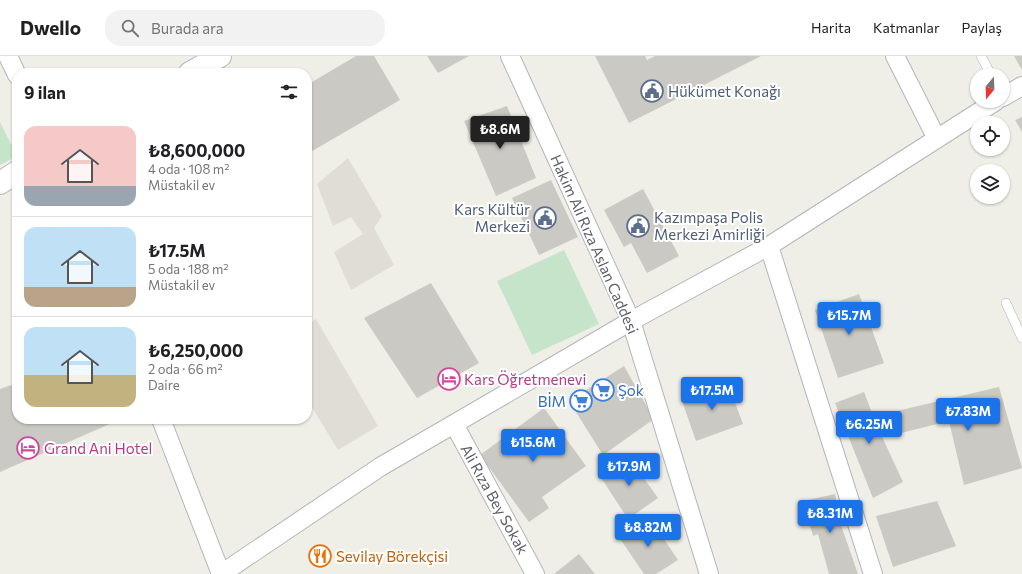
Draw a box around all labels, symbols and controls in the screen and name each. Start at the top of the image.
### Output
search box [105,10,385,46]
text: Dwello [20,16,81,39]
icon: search [119,17,141,39]
text: Burada ara [151,19,224,37]
text: Harita [811,19,851,36]
text: Katmanlar [873,19,940,36]
text: Paylaş [962,19,1002,36]
north arrow [970,68,1010,108]
map controls [970,68,1010,204]
public building icon: Hükümet Konağı [639,78,665,104]
icon: filters [278,81,300,103]
text: 9 ilan [24,82,66,103]
place label: Hükümet Konağı [668,82,781,100]
pin: ₺8.6M [472,116,528,150]
button: locate [970,116,1010,156]
text: ₺8.6M [479,121,521,137]
text: ₺8,600,000 [148,140,245,161]
icon: home [56,142,104,190]
street label: Hakim Ali Rıza Aslan Caddesi [547,152,643,336]
text: 4 oda · 108 m² [148,161,229,177]
button: layers [970,164,1010,204]
text: Müstakil ev [148,177,215,193]
place label: Kars Kültür Merkezi [454,200,530,235]
public building icon: Kars Kültür Merkezi [532,205,558,231]
place label: Kazımpaşa Polis Merkezi Amirliği [654,208,765,243]
public building icon: Kazımpaşa Polis Merkezi Amirliği [625,213,651,239]
text: ₺17.5M [148,240,206,261]
icon: home [56,243,104,291]
text: 5 oda · 188 m² [148,261,228,277]
text: Müstakil ev [148,277,215,293]
pin: ₺15.7M [816,302,882,336]
text: ₺15.7M [827,307,871,323]
text: ₺6,250,000 [148,340,243,361]
icon: home [56,343,104,391]
text: 2 oda · 66 m² [148,361,223,377]
hotel icon: Kars Öğretmenevi [436,366,462,392]
place label: Kars Öğretmenevi [464,370,586,388]
text: Daire [148,377,180,393]
supermarket icon: Şok [590,377,616,403]
pin: ₺17.5M [679,377,745,411]
place label: Şok [618,381,644,399]
text: ₺17.5M [690,382,734,398]
supermarket icon: BİM [568,388,594,414]
place label: BİM [538,392,566,410]
pin: ₺7.83M [935,398,1001,432]
text: ₺7.83M [945,403,991,419]
pin: ₺6.25M [836,411,902,445]
text: ₺6.25M [845,416,893,432]
pin: ₺15.6M [500,429,566,463]
text: ₺15.6M [510,434,556,450]
hotel icon: Grand Ani Hotel [15,435,41,461]
place label: Grand Ani Hotel [44,439,152,457]
street label: Ali Rıza Bey Sokak [457,441,533,557]
pin: ₺17.9M [596,453,662,487]
text: ₺17.9M [607,458,651,474]
pin: ₺8.31M [797,500,863,534]
text: ₺8.31M [807,505,853,521]
pin: ₺8.82M [615,514,681,548]
text: ₺8.82M [624,519,672,535]
restaurant icon: Sevilay Börekçisi [307,543,333,569]
place label: Sevilay Börekçisi [336,547,448,565]

